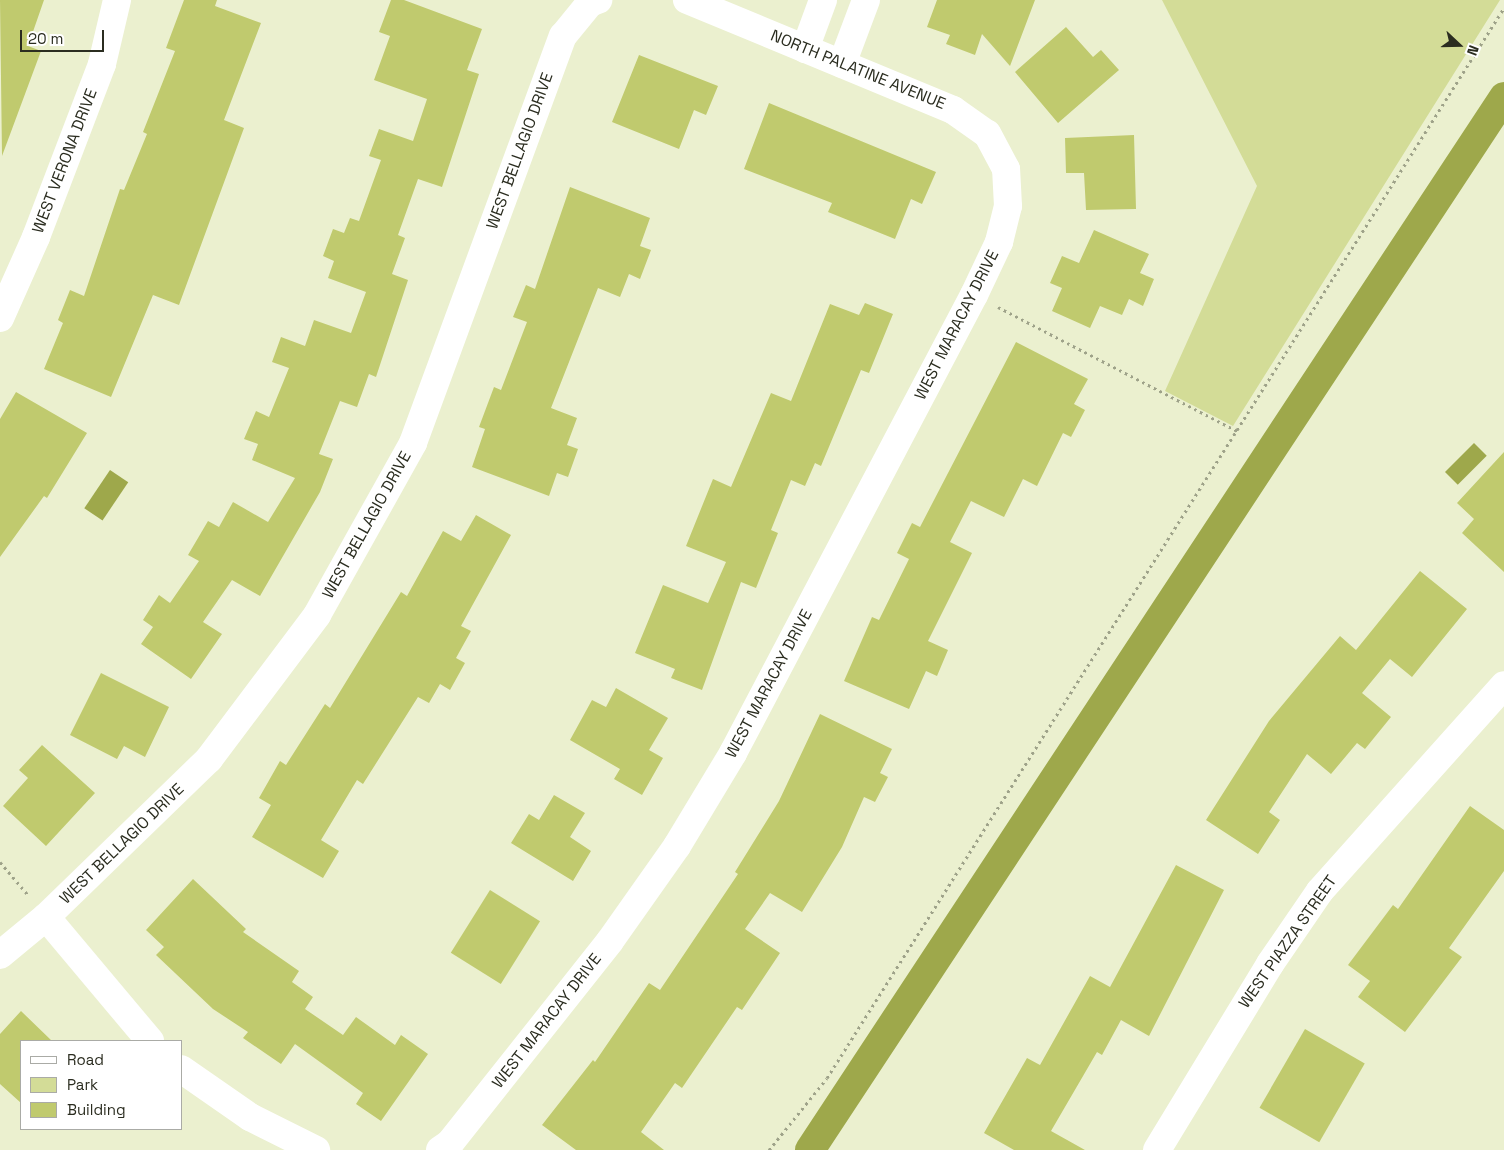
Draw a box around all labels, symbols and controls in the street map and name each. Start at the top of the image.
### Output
scale bar [22,20,106,52]
north arrow [1434,20,1484,70]
street label: NORTH PALATINE AVENUE [768,26,948,114]
text: 20 m [28,29,63,48]
text: N [1463,43,1483,58]
street label: WEST BELLAGIO DRIVE [483,70,557,232]
street label: WEST VERONA DRIVE [28,86,102,236]
street label: WEST MARACAY DRIVE [911,247,1003,403]
street label: WEST BELLAGIO DRIVE [318,448,416,602]
street label: WEST MARACAY DRIVE [722,606,816,762]
street label: WEST BELLAGIO DRIVE [56,780,188,908]
street label: WEST PIAZZA STREET [1235,872,1341,1012]
street label: WEST MARACAY DRIVE [488,950,606,1092]
legend [20,1040,182,1130]
text: Road [67,1050,104,1069]
text: Park [67,1075,98,1094]
text: Building [67,1100,126,1119]

